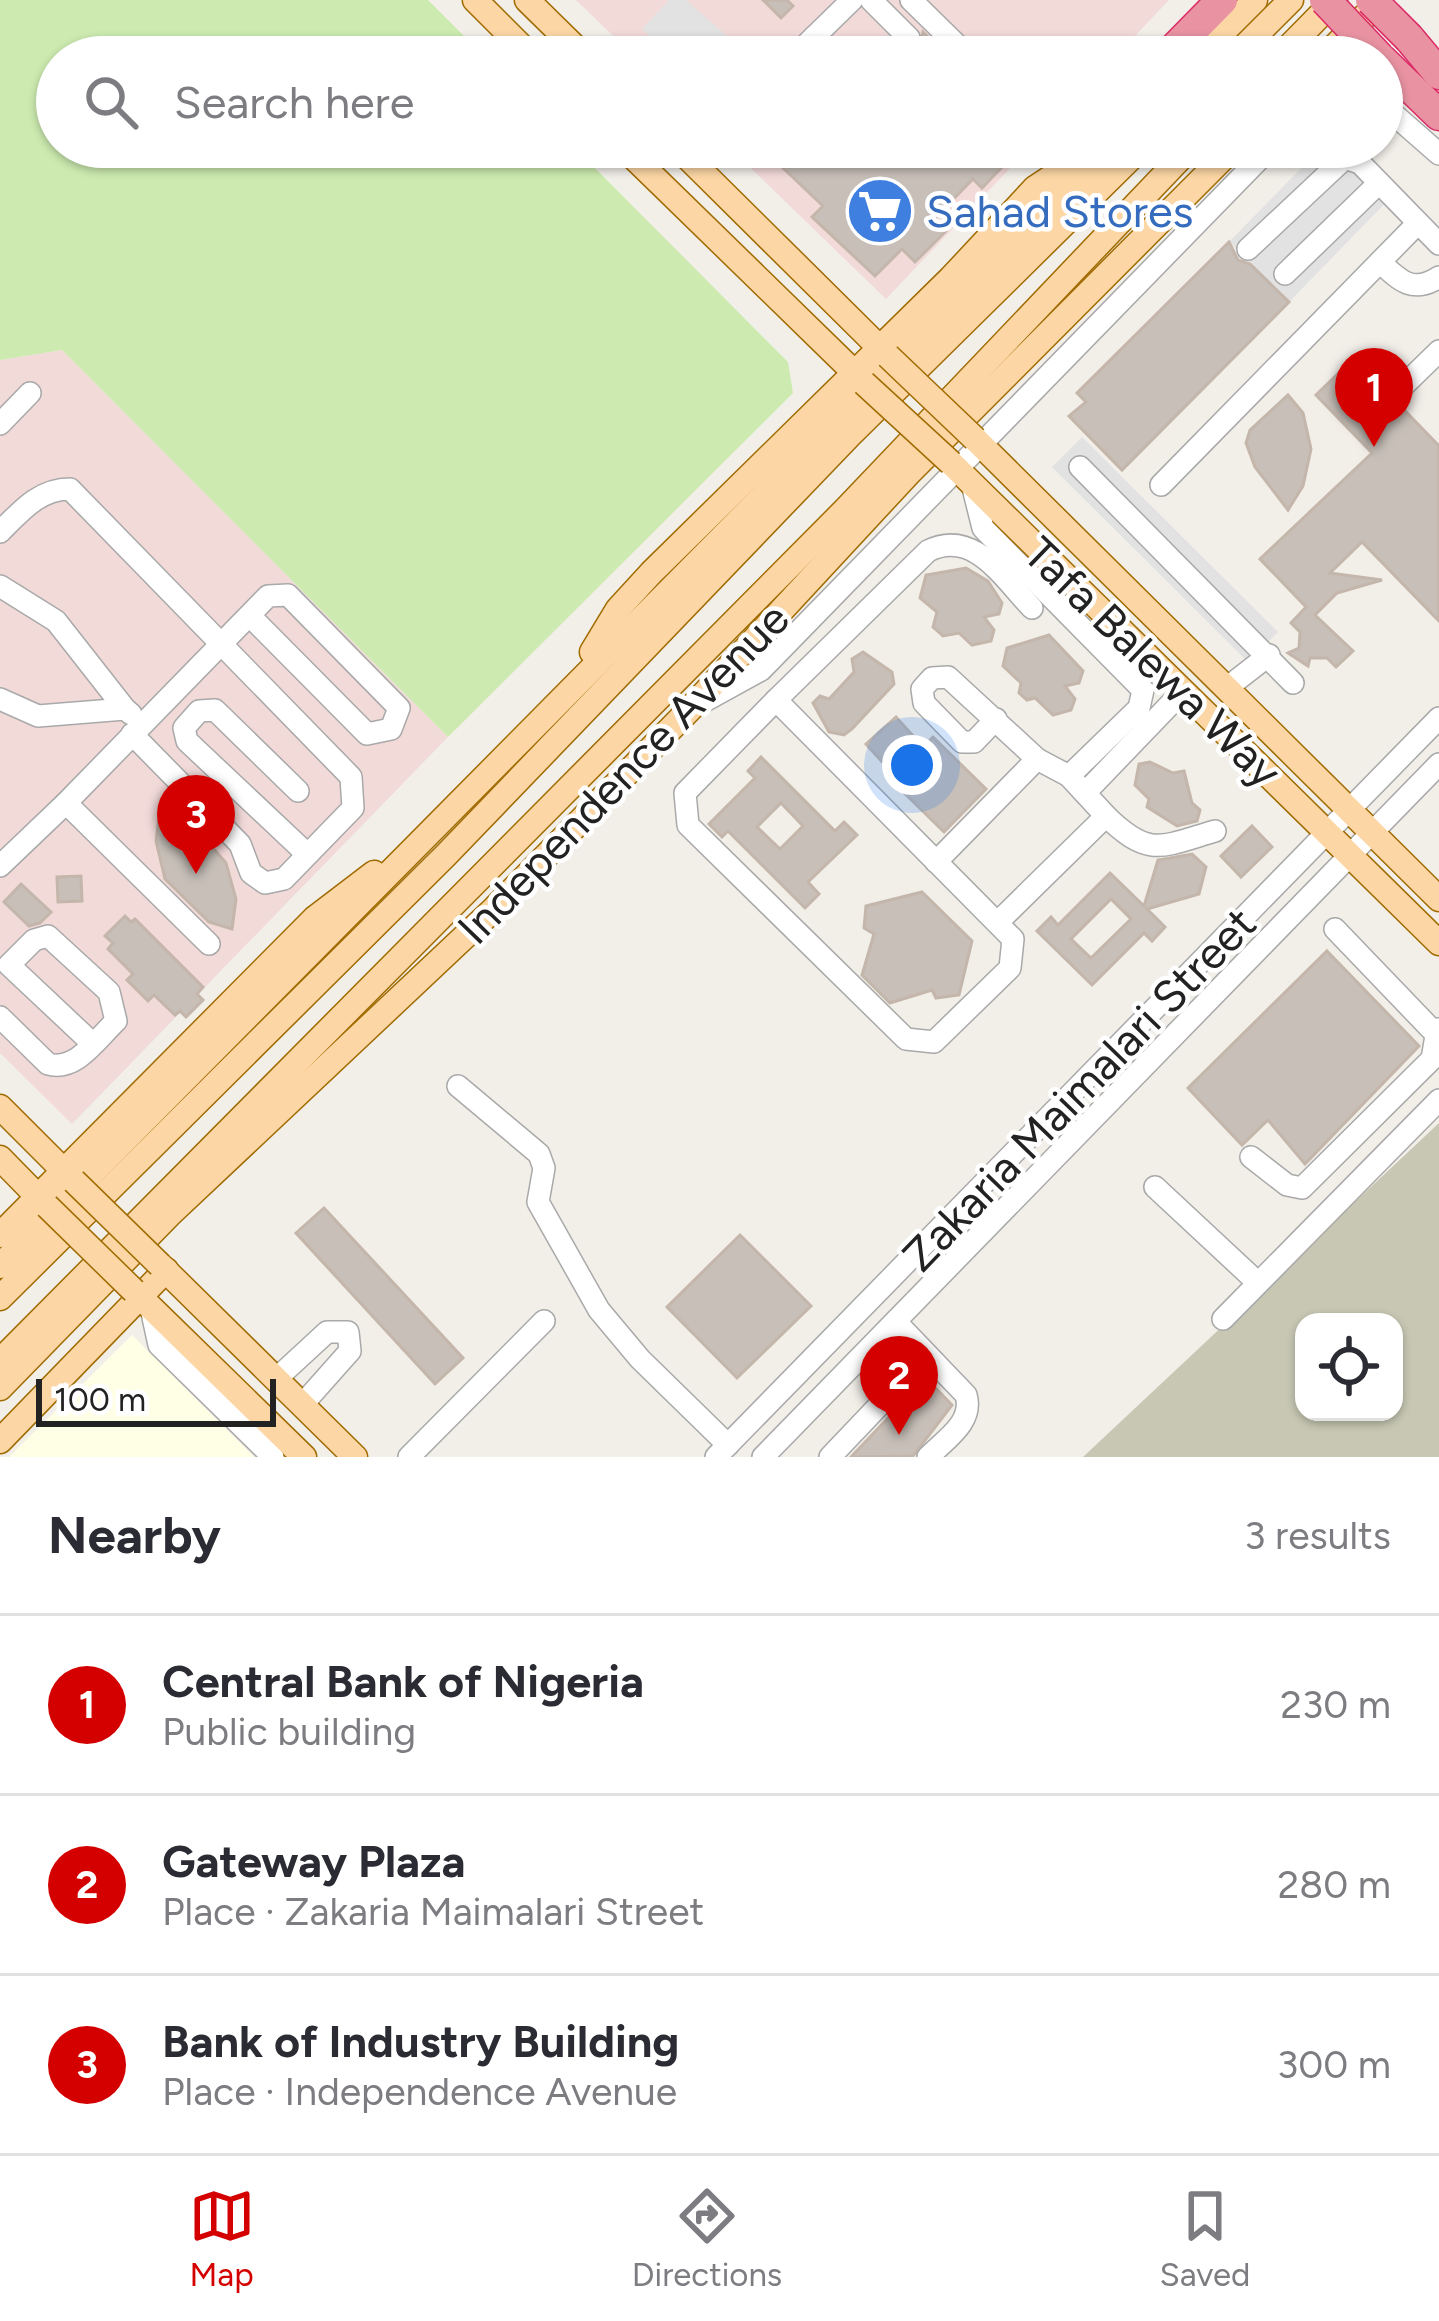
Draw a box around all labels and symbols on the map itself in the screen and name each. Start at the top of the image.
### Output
supermarket icon: Sahad Stores [845,176,915,246]
place label: Sahad Stores [926,184,1194,238]
pin: 1 [1335,348,1413,447]
street label: Tafa Balewa Way [1013,526,1293,798]
street label: Independence Avenue [446,591,800,955]
your location [882,735,942,795]
pin: 3 [157,775,235,874]
street label: Zakaria Maimalari Street [891,896,1267,1282]
pin: 2 [860,1336,938,1435]
scale bar [36,1373,276,1426]

